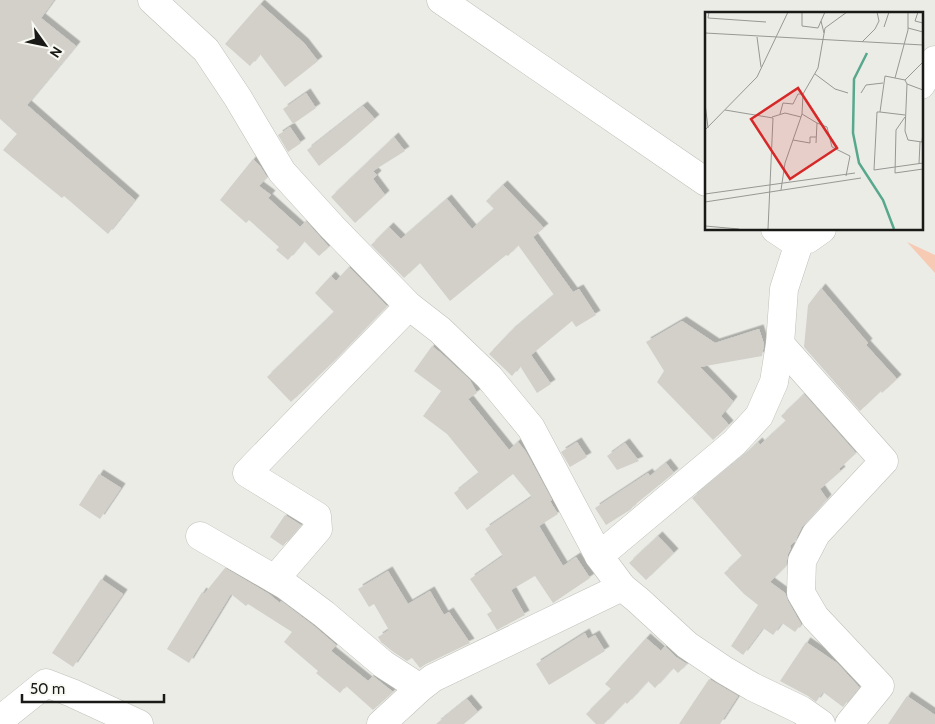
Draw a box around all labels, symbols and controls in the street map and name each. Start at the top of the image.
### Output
inset map [705,12,922,230]
north arrow [20,20,70,70]
text: N [46,43,66,61]
scale bar [22,672,165,704]
text: 50 m [30,680,65,698]

